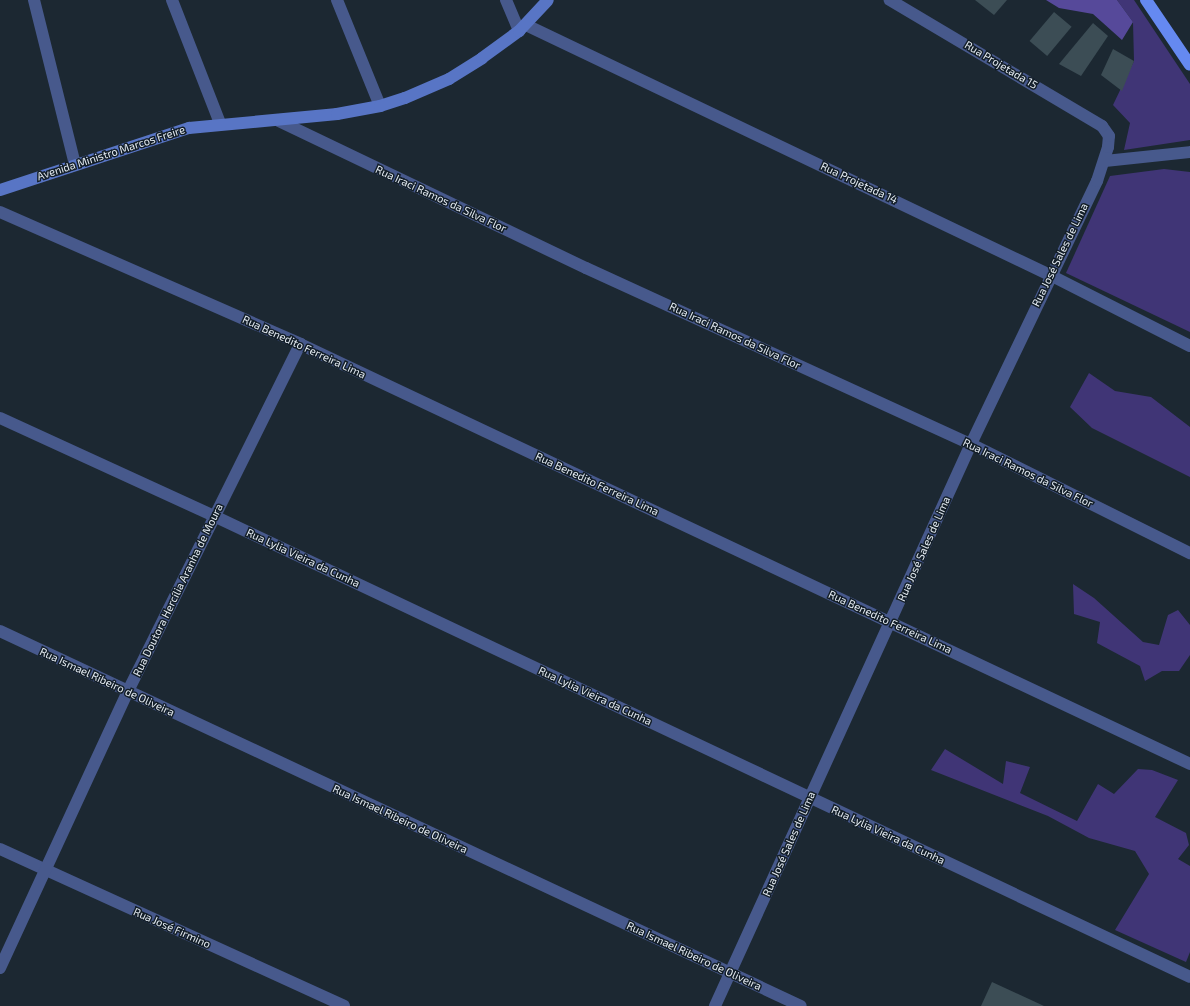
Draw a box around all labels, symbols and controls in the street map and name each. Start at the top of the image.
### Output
street label: Rua Projetada 15 [962,38,1040,92]
street label: Avenida Ministro Marcos Freire [35,123,187,183]
street label: Rua Projetada 14 [818,159,900,207]
street label: Rua Iraci Ramos da Silva Flor [373,163,509,235]
street label: Rua José Sales de Lima [1029,201,1091,309]
street label: Rua Iraci Ramos da Silva Flor [667,300,803,372]
street label: Rua Benedito Ferreira Lima [240,313,368,381]
street label: Rua Iraci Ramos da Silva Flor [961,436,1095,510]
street label: Rua Benedito Ferreira Lima [533,450,661,518]
street label: Rua José Sales de Lima [895,494,953,604]
street label: Rua Doutora Hercília Aranha de Moura [130,501,226,679]
street label: Rua Lylia Vieira da Cunha [244,526,362,590]
street label: Rua Benedito Ferreira Lima [826,588,954,656]
street label: Rua Ismael Ribeiro de Oliveira [37,645,177,719]
street label: Rua Lylia Vieira da Cunha [536,664,654,728]
street label: Rua Ismael Ribeiro de Oliveira [330,782,470,856]
street label: Rua José Sales de Lima [760,789,818,899]
street label: Rua Lylia Vieira da Cunha [829,803,947,867]
street label: Rua José Firmino [131,905,213,951]
street label: Rua Ismael Ribeiro de Oliveira [624,919,764,993]

